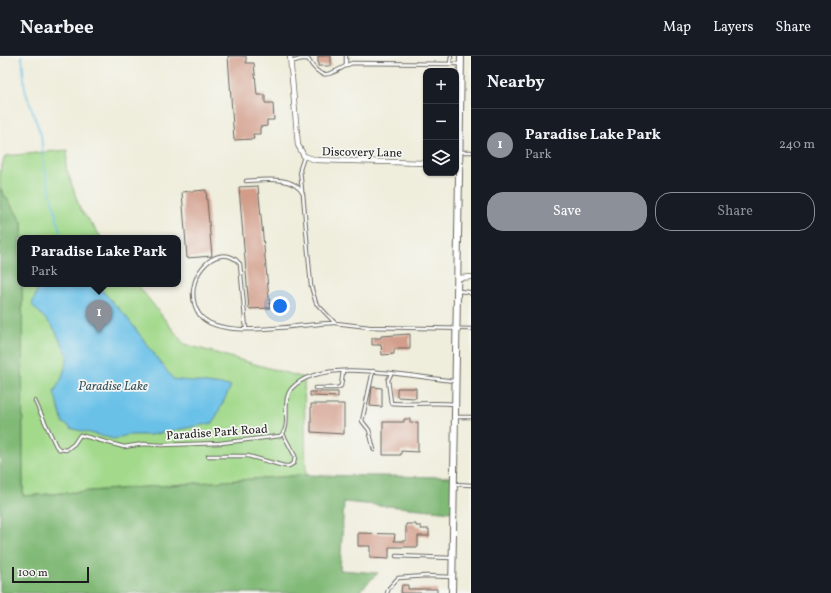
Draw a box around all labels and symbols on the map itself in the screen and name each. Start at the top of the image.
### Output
street label: Discovery Lane [322,144,402,162]
your location [270,296,290,316]
pin: 1 [86,300,112,333]
water label: Paradise Lake [78,378,148,396]
street label: Paradise Park Road [166,421,269,445]
scale bar [12,565,89,584]

